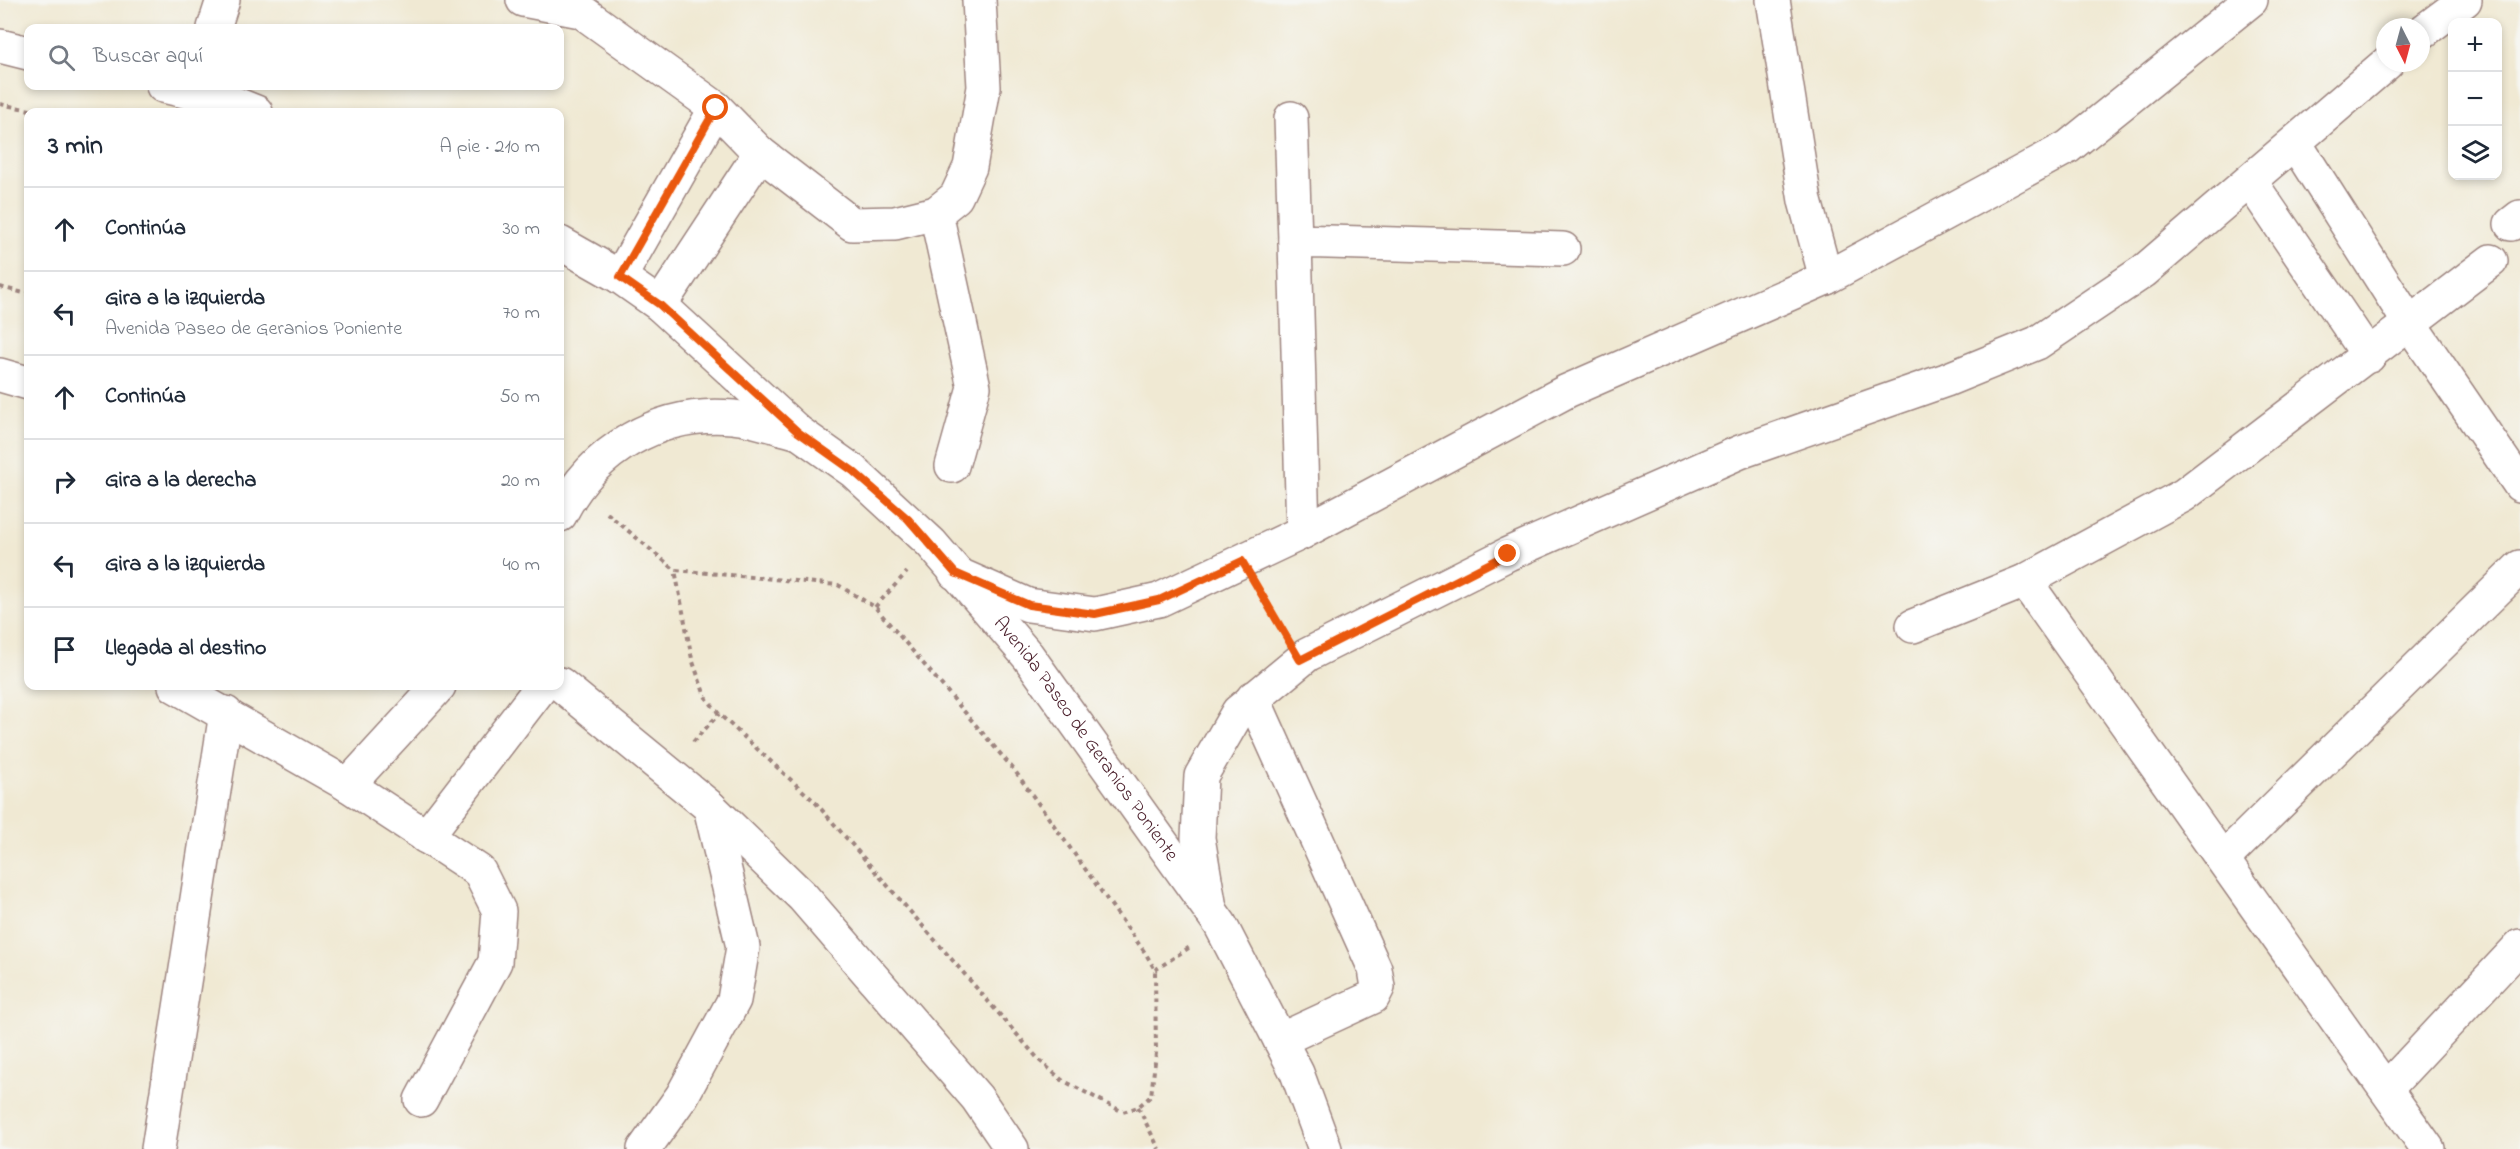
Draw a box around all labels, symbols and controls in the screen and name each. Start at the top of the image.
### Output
north arrow [2376,18,2430,72]
map controls [2448,18,2502,180]
button: + [2448,18,2502,72]
search box [24,24,564,90]
icon: search [45,41,78,74]
text: Buscar aquí [93,41,203,73]
button: − [2448,72,2502,126]
route start [702,94,728,120]
button: layers [2448,126,2502,180]
text: 3 min [48,128,103,166]
text: A pie · 210 m [440,133,540,162]
icon: ahead [48,213,81,246]
text: Continúa [105,213,186,245]
text: 30 m [503,215,540,244]
text: Gira a la izquierda [105,283,265,315]
icon: left [48,297,81,330]
text: 70 m [503,299,540,328]
text: Avenida Paseo de Geranios Poniente [105,315,402,344]
icon: ahead [48,381,81,414]
text: Continúa [105,381,186,413]
text: 50 m [499,383,540,412]
icon: right [48,465,81,498]
text: Gira a la derecha [105,465,256,497]
text: 20 m [501,467,540,496]
route end [1494,540,1520,566]
icon: left [48,549,81,582]
text: Gira a la izquierda [105,549,265,581]
text: 40 m [503,551,540,580]
street label: Avenida Paseo de Geranios Poniente [986,610,1185,868]
icon: arrive [48,633,81,666]
text: Llegada al destino [105,633,266,665]

